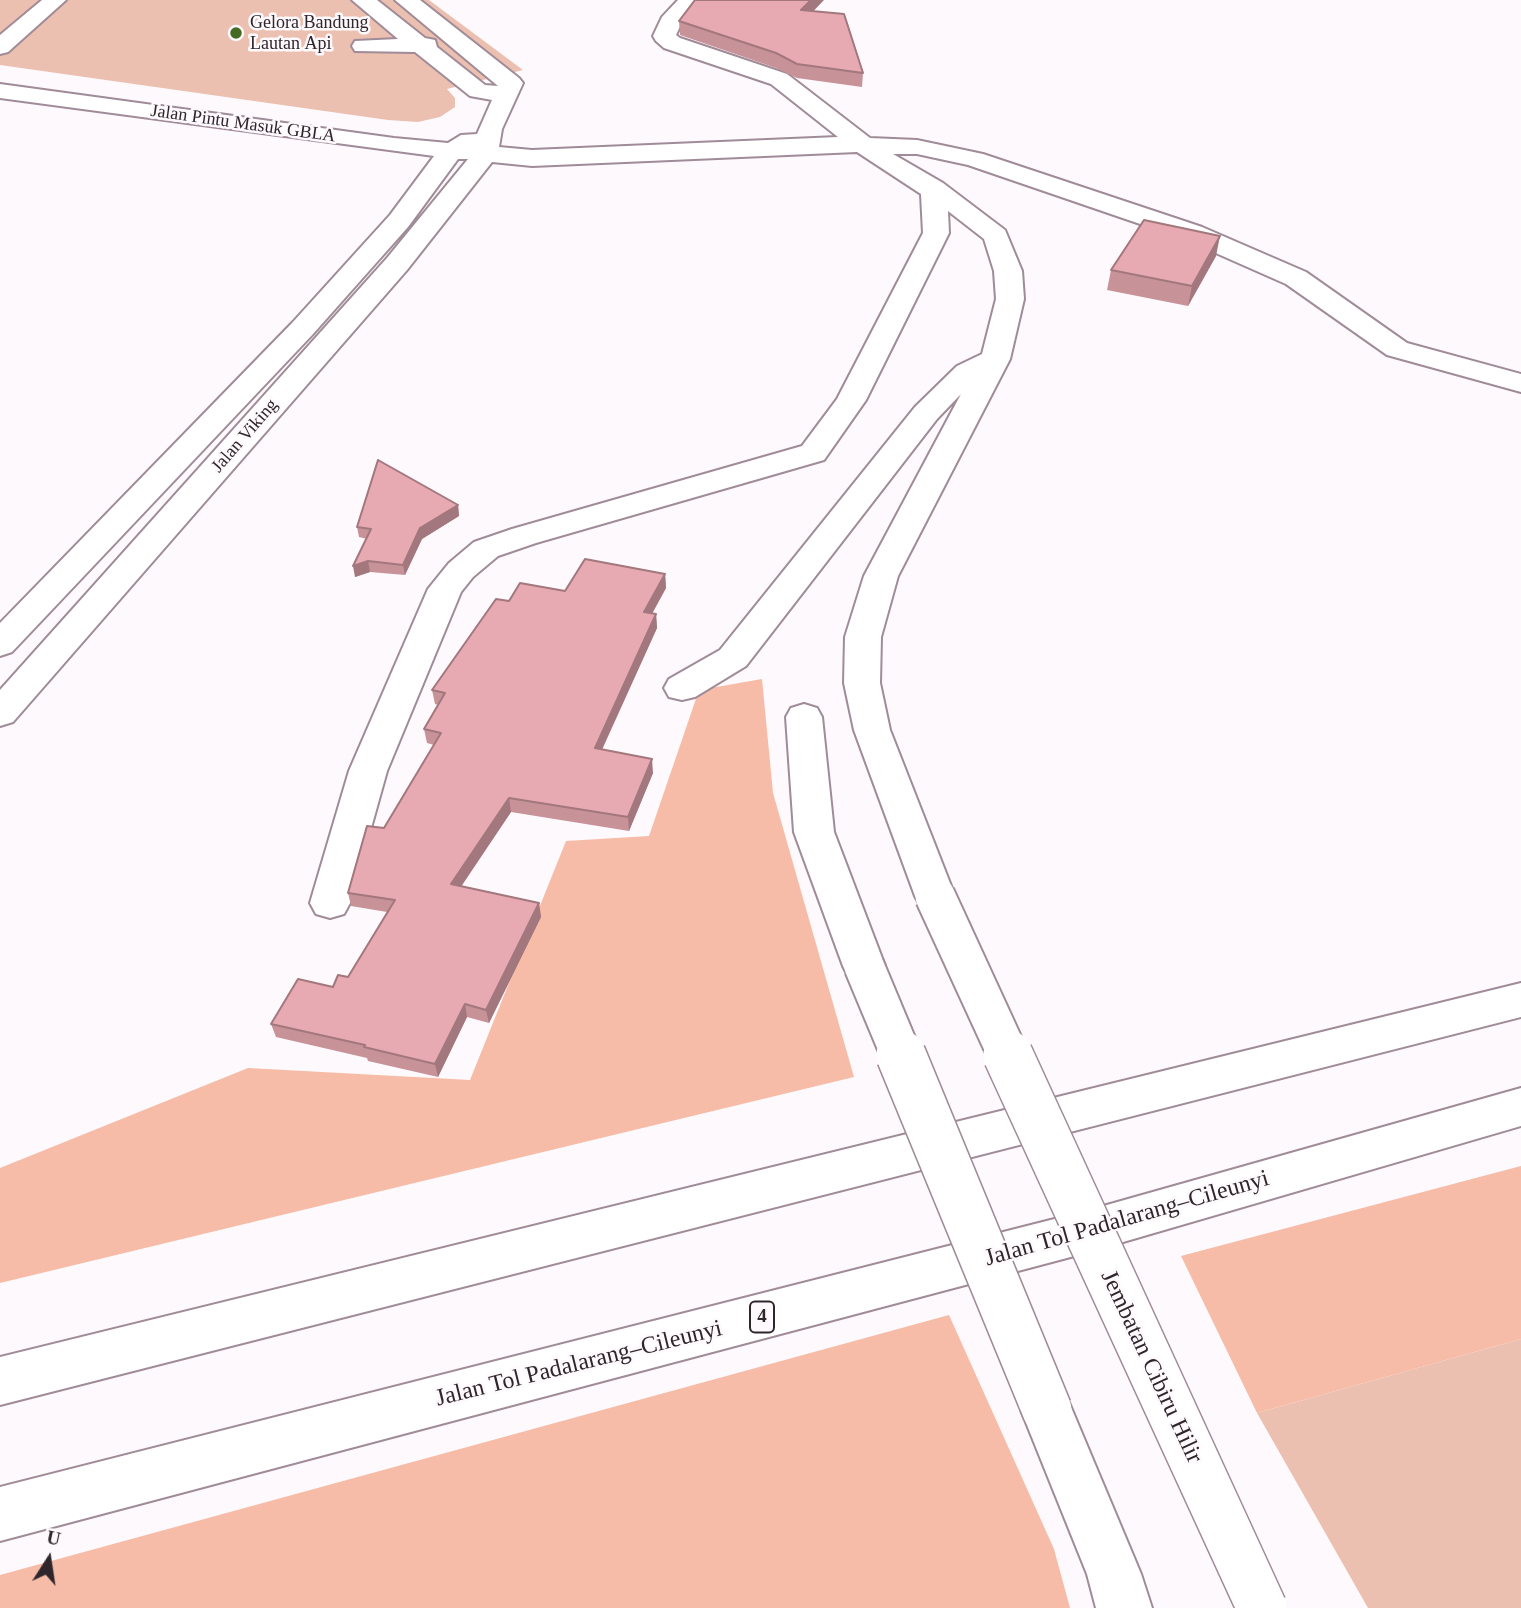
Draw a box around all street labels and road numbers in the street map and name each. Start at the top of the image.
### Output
street label: Jalan Pintu Masuk GBLA [149,100,337,148]
street label: Jalan Viking [207,395,283,477]
street label: Jalan Tol Padalarang–Cileunyi [982,1165,1272,1273]
street label: Jembatan Cibiru Hilir [1094,1266,1208,1468]
road number: 4 [750,1302,774,1332]
street label: Jalan Tol Padalarang–Cileunyi [433,1314,725,1414]

